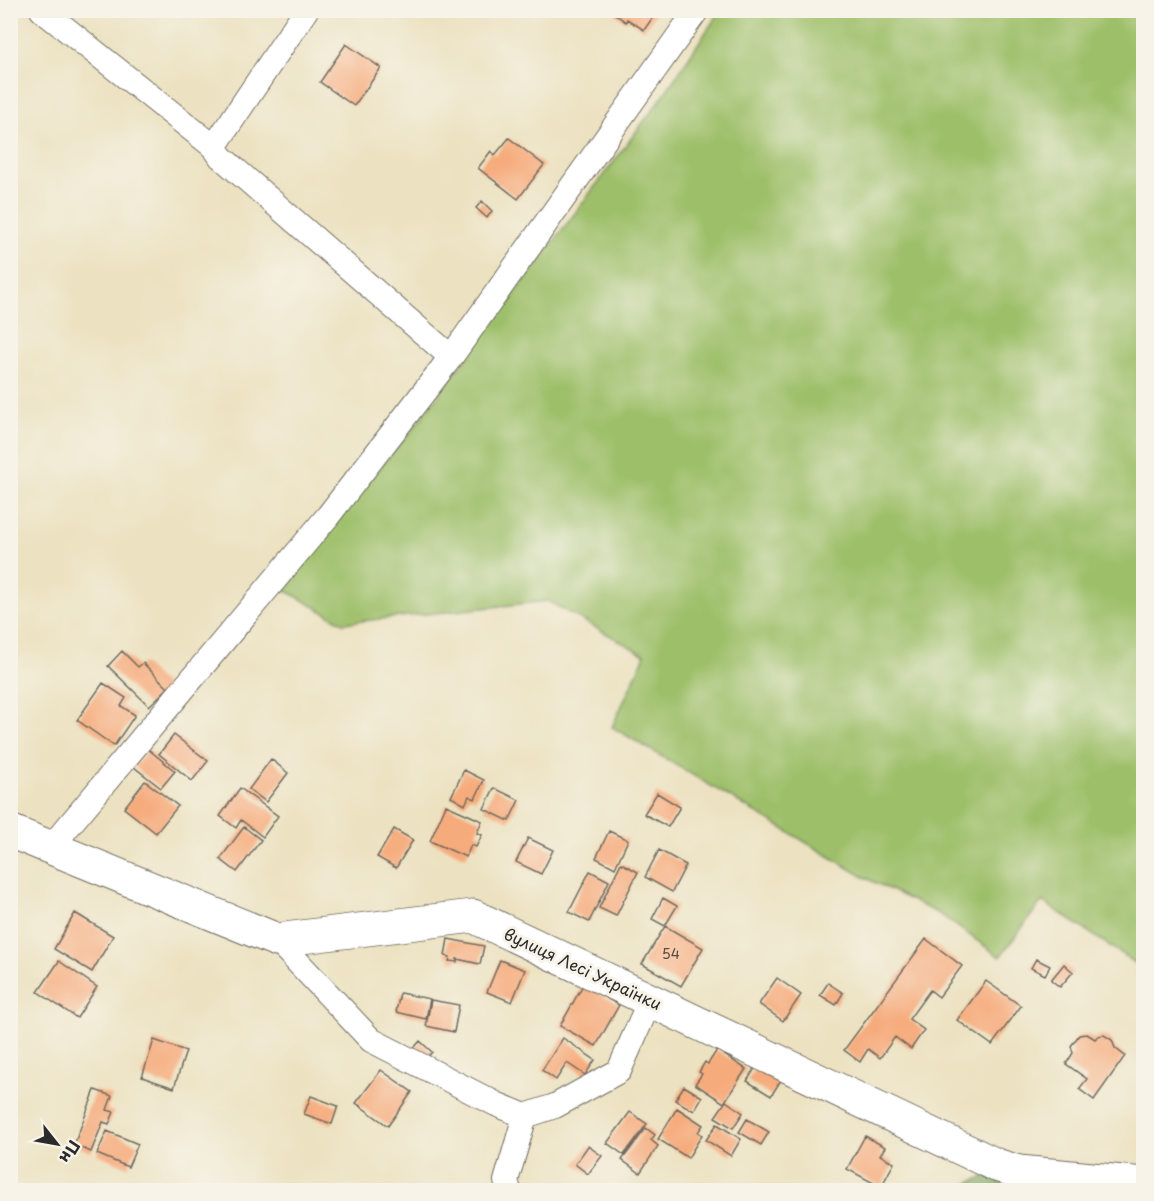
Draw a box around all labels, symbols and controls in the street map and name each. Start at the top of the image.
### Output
street label: вулиця Лесі Українки [500,921,666,1015]
house number: 54 [662,943,680,964]
north arrow [27,1114,87,1174]
text: Пн [54,1136,87,1168]

